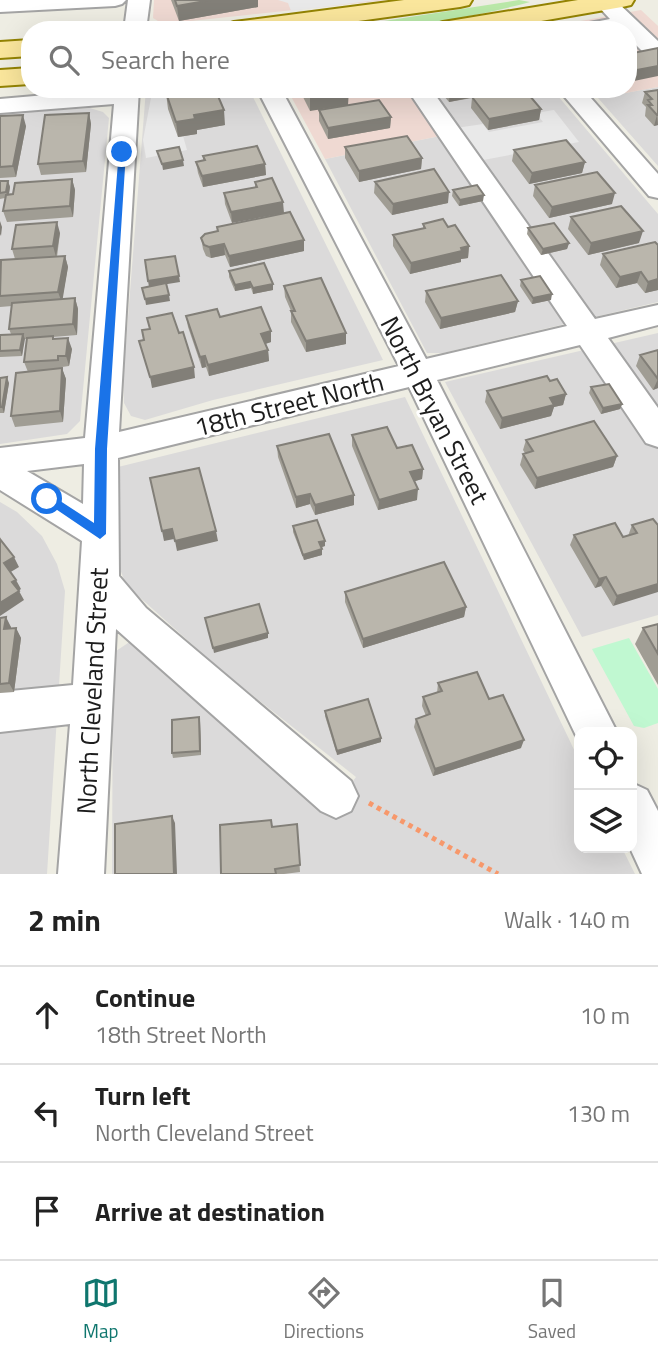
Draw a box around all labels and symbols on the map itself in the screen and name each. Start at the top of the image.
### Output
route end [106,136,137,167]
street label: North Bryan Street [371,309,499,511]
street label: 18th Street North [190,362,388,446]
route start [31,483,62,514]
street label: North Cleveland Street [66,567,118,815]

